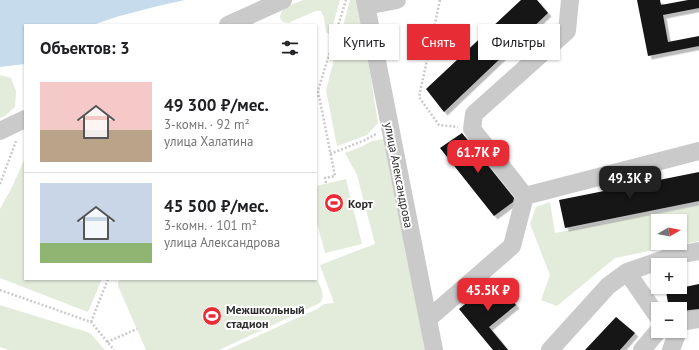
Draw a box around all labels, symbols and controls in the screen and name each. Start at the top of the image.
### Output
chip: Купить [329,24,399,60]
chip: Снять [407,24,470,60]
chip: Фильтры [478,24,560,60]
text: Объектов: 3 [40,37,130,59]
icon: filters [279,37,301,59]
text: 49 300 ₽/мес. [164,94,269,116]
icon: home [72,98,120,146]
text: 3-комн. · 92 m² [164,116,250,133]
street label: улица Александрова [381,121,417,229]
text: улица Халатина [164,133,253,150]
pin: 61.7K ₽ [441,140,515,174]
text: 61.7K ₽ [456,144,500,161]
pin: 49.3K ₽ [593,166,667,200]
text: 49.3K ₽ [608,170,652,187]
sports icon: Корт [323,192,345,214]
text: 45 500 ₽/мес. [164,195,269,217]
place label: Корт [348,196,373,211]
icon: home [72,199,120,247]
north arrow [651,214,687,250]
map controls [651,214,687,338]
text: 3-комн. · 101 m² [164,217,257,234]
text: улица Александрова [164,234,280,251]
button: + [651,258,687,294]
pin: 45.5K ₽ [451,278,525,312]
text: 45.5K ₽ [466,282,510,299]
place label: Межшкольный стадион [226,302,305,331]
button: − [651,302,687,338]
sports icon: Межшкольный стадион [201,305,223,327]

